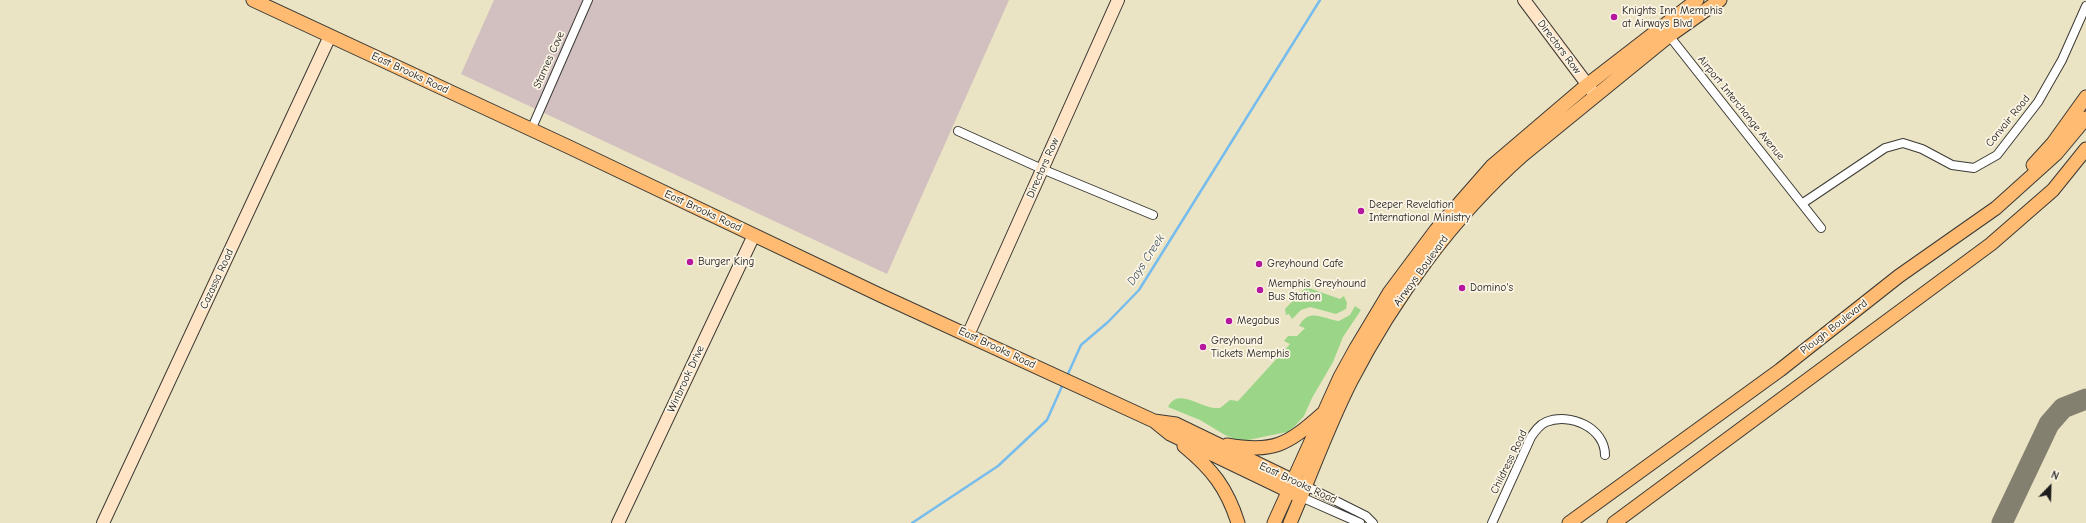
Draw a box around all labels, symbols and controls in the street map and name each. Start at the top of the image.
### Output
place label: Knights Inn Memphis at Airways Blvd [1622,4,1723,30]
marker: Knights Inn Memphis at Airways Blvd [1609,12,1619,22]
street label: Directors Row [1534,17,1584,77]
street label: Starnes Cove [531,29,567,91]
street label: East Brooks Road [369,49,451,97]
street label: Airport Interchange Avenue [1695,53,1787,163]
street label: Convair Road [1983,92,2033,150]
street label: Directors Row [1024,136,1062,200]
street label: East Brooks Road [662,187,744,235]
place label: Deeper Revelation International Ministry [1369,198,1470,224]
marker: Deeper Revelation International Ministry [1356,206,1366,216]
water label: Days Creek [1124,232,1168,288]
street label: Airways Boulevard [1391,233,1451,309]
street label: Cazassa Road [197,247,237,311]
place label: Burger King [698,255,754,269]
marker: Burger King [685,257,695,267]
place label: Greyhound Cafe [1267,257,1343,271]
marker: Greyhound Cafe [1254,259,1264,269]
place label: Memphis Greyhound Bus Station [1268,277,1366,303]
place label: Domino's [1470,281,1513,295]
marker: Domino's [1457,283,1467,293]
marker: Memphis Greyhound Bus Station [1255,285,1265,295]
street label: Plough Boulevard [1798,297,1870,357]
place label: Megabus [1237,314,1279,328]
marker: Megabus [1224,316,1234,326]
street label: East Brooks Road [956,324,1038,372]
place label: Greyhound Tickets Memphis [1211,334,1289,360]
marker: Greyhound Tickets Memphis [1198,342,1208,352]
street label: Winbrook Drive [665,343,707,415]
street label: Childress Road [1488,428,1530,496]
street label: East Brooks Road [1257,459,1339,507]
north arrow [2030,467,2070,507]
text: N [2049,468,2061,483]

